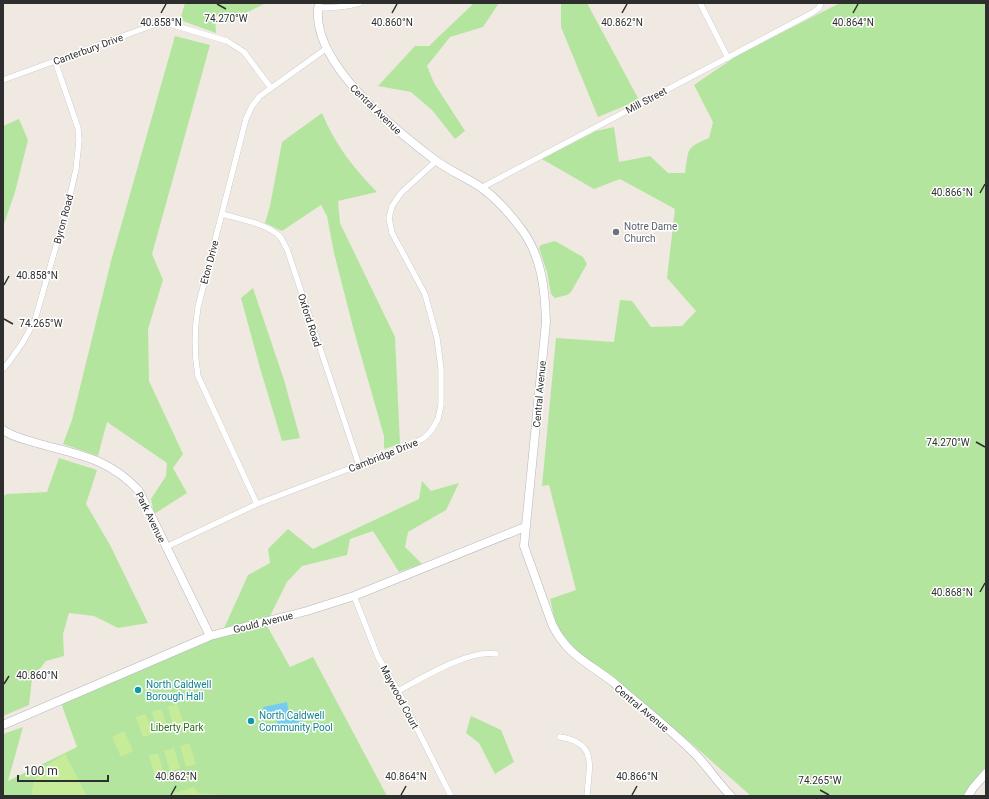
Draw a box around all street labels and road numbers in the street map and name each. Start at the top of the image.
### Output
street label: Canterbury Drive [52,32,125,67]
street label: Central Avenue [348,82,404,137]
street label: Mill Street [624,85,669,116]
street label: Byron Road [52,193,75,245]
street label: Eton Drive [198,239,221,285]
street label: Oxford Road [296,292,323,348]
street label: Central Avenue [531,360,548,428]
street label: Cambridge Drive [347,437,419,474]
street label: Park Avenue [133,490,168,545]
street label: Gould Avenue [232,610,294,635]
street label: Maywood Court [378,664,421,731]
street label: Central Avenue [613,683,671,734]

